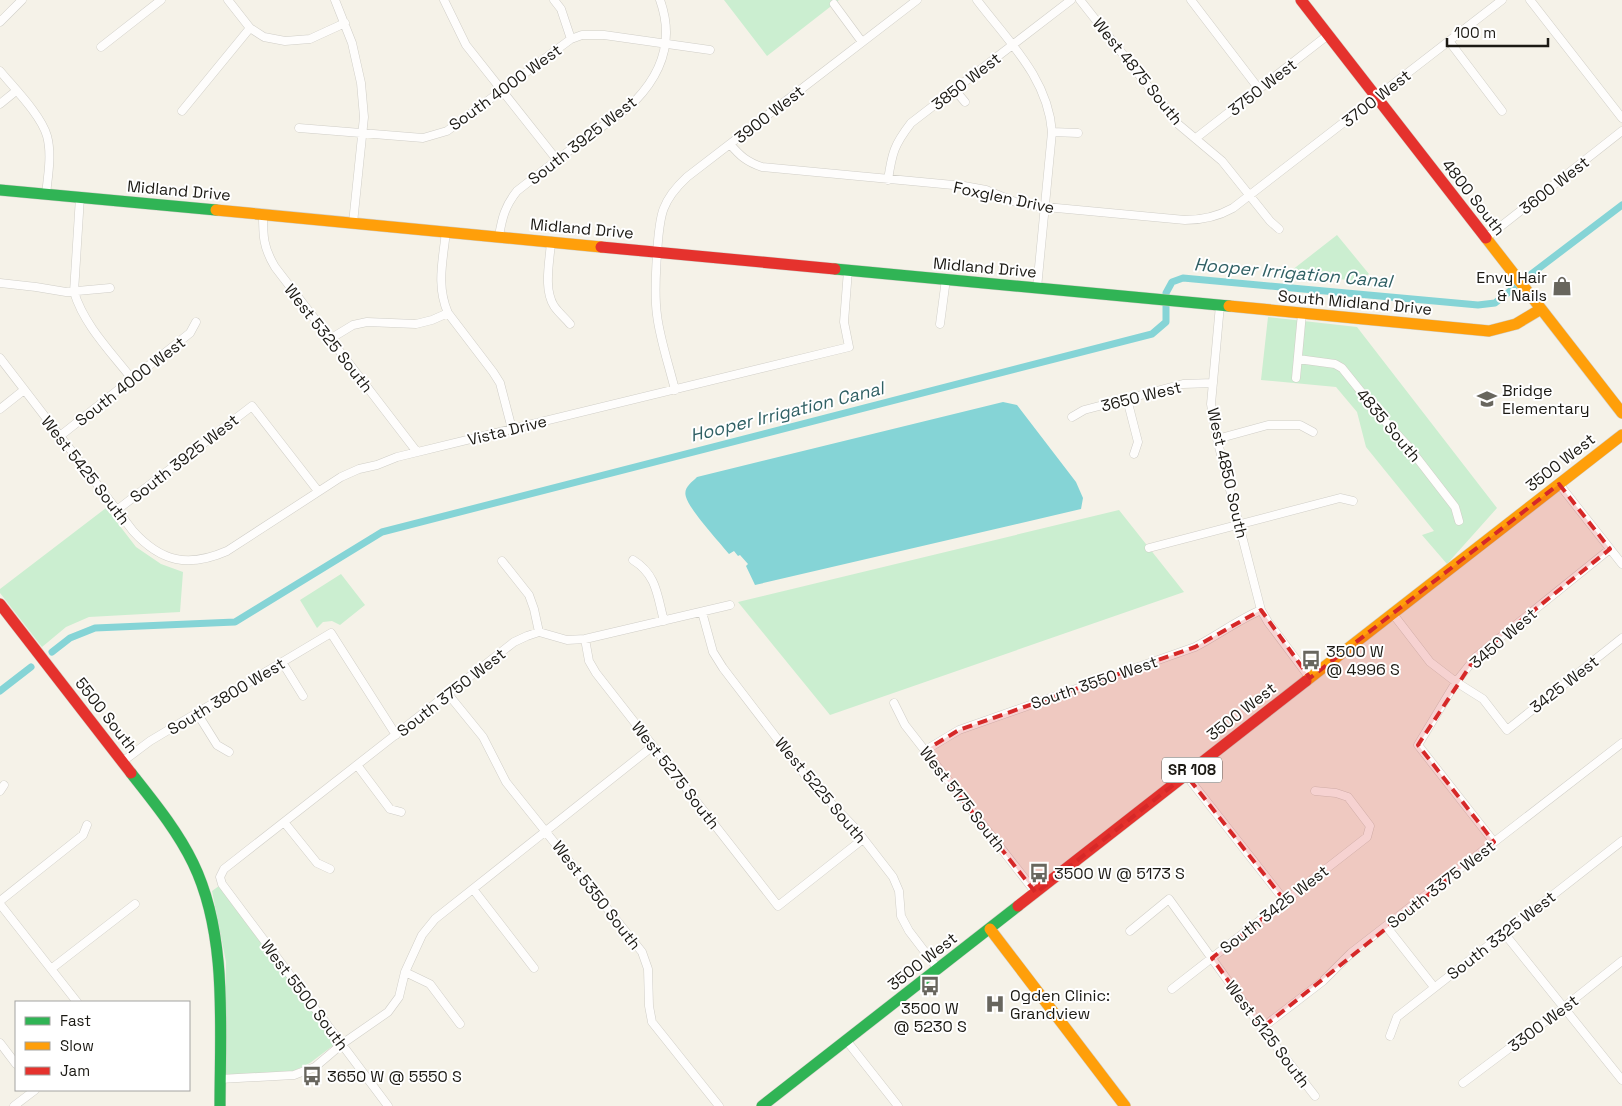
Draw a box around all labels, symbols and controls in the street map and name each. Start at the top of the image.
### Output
street label: West 4875 South [1088,13,1187,129]
scale bar [1447,15,1548,47]
text: 100 m [1454,23,1496,42]
street label: South 4000 West [445,39,566,135]
street label: 3850 West [927,48,1005,115]
street label: 3750 West [1224,54,1301,121]
street label: 3700 West [1338,65,1415,132]
street label: 3900 West [730,81,808,148]
street label: South 3925 West [524,91,641,189]
street label: 3600 West [1515,152,1593,219]
street label: 4800 South [1437,155,1510,240]
street label: Midland Drive [126,176,232,205]
street label: Foxglen Drive [951,177,1056,218]
street label: Midland Drive [529,214,635,243]
water label: Hooper Irrigation Canal [1193,252,1396,293]
street label: Midland Drive [932,253,1038,282]
place label: Envy Hair & Nails [1476,267,1547,306]
shop icon: Envy Hair & Nails [1551,275,1573,297]
street label: West 5325 South [280,280,378,397]
street label: South Midland Drive [1277,285,1433,320]
street label: South 4000 West [71,332,190,431]
water label: Hooper Irrigation Canal [688,376,889,447]
street label: 3650 West [1099,376,1184,417]
place label: Bridge Elementary [1502,380,1590,419]
street label: 4835 South [1352,384,1426,467]
school or university icon: Bridge Elementary [1476,388,1498,410]
street label: West 4850 South [1202,406,1253,541]
street label: South 3925 West [126,409,243,507]
street label: Vista Drive [465,410,549,450]
street label: West 5425 South [37,412,135,529]
street label: 3500 West [1521,429,1599,496]
street label: 3450 West [1465,603,1541,673]
place label: 3500 W @ 4996 S [1326,641,1400,680]
street label: South 3750 West [393,643,510,741]
bus stop icon: 3500 W @ 4996 S [1300,649,1322,671]
street label: South 3550 West [1028,651,1160,714]
street label: 3425 West [1526,651,1603,718]
street label: South 3800 West [164,653,289,740]
street label: 5500 South [70,673,143,757]
street label: 3500 West [1202,678,1280,745]
street label: West 5275 South [627,717,724,834]
street label: West 5225 South [770,733,871,848]
street label: West 5175 South [915,742,1010,856]
road number: SR 108 [1162,758,1222,782]
street label: South 3375 West [1383,836,1500,933]
street label: West 5350 South [547,837,646,954]
street label: South 3425 West [1216,860,1333,958]
bus stop icon: 3500 W @ 5173 S [1028,862,1050,884]
place label: 3500 W @ 5173 S [1054,863,1185,884]
street label: South 3325 West [1443,886,1560,984]
street label: 3500 West [883,928,961,995]
street label: West 5500 South [256,936,353,1055]
bus stop icon: 3500 W @ 5230 S [919,975,941,997]
street label: West 5125 South [1220,976,1315,1092]
place label: Ogden Clinic: Grandview [1010,985,1110,1024]
street label: 3300 West [1504,990,1583,1057]
hospital icon: Ogden Clinic: Grandview [984,993,1006,1015]
place label: 3500 W @ 5230 S [893,998,967,1037]
legend [15,1001,190,1091]
text: Fast [60,1011,91,1030]
text: Slow [60,1036,94,1055]
text: Jam [60,1061,90,1080]
bus stop icon: 3650 W @ 5550 S [301,1065,323,1087]
place label: 3650 W @ 5550 S [327,1066,462,1087]

